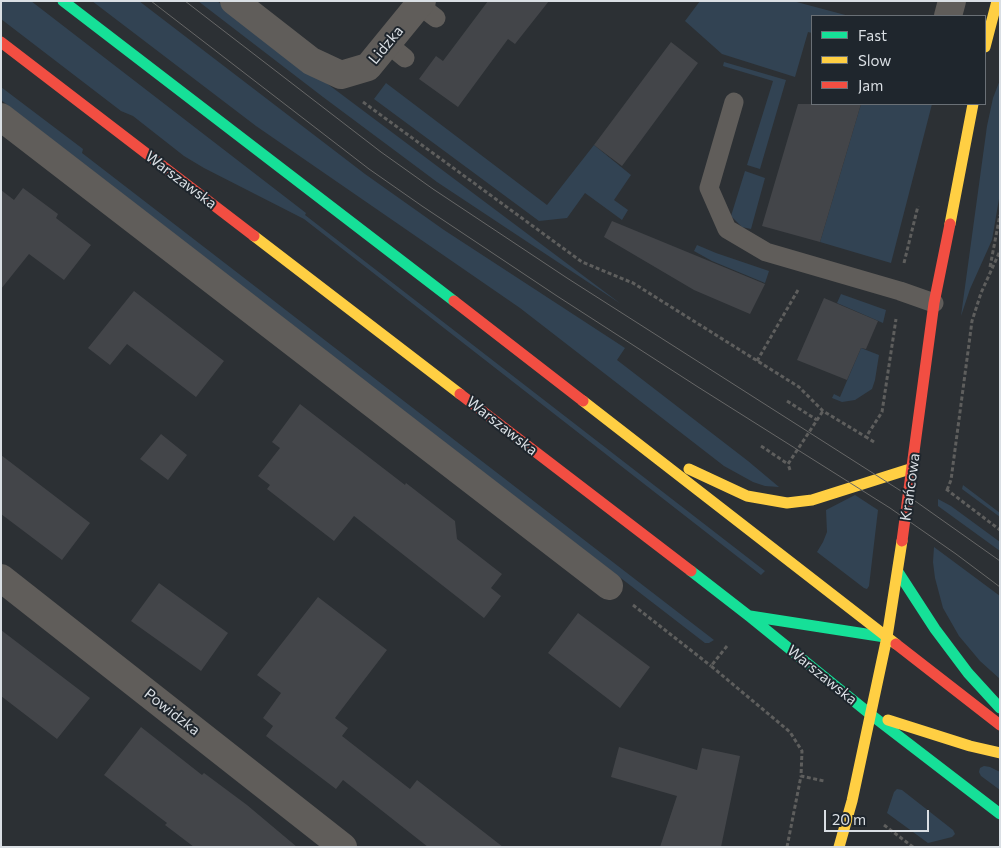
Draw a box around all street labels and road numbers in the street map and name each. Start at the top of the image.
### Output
street label: Lidzka [365,22,407,68]
street label: Warszawska [142,147,220,213]
street label: Warszawska [463,393,541,459]
street label: Krańcowa [896,452,924,522]
street label: Warszawska [783,641,861,709]
street label: Powidzka [141,685,203,739]

